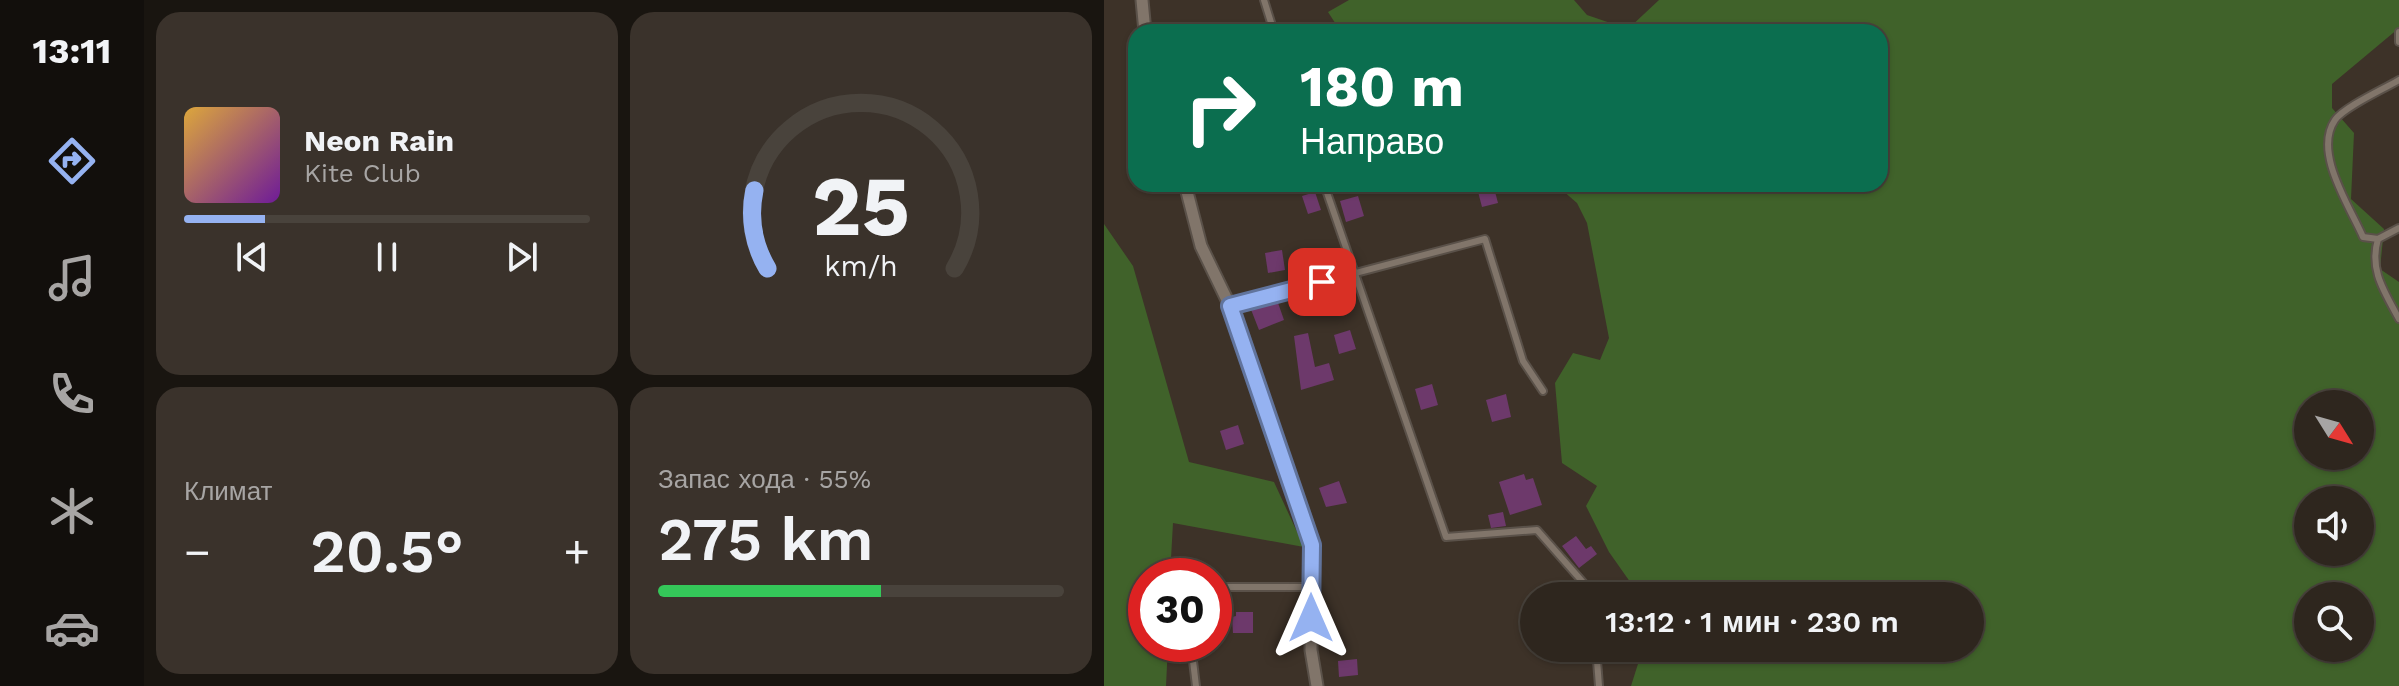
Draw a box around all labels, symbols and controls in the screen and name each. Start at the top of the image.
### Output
text: 13:11 [33,30,111,72]
text: 180 m [1300,54,1464,120]
icon: right [1168,56,1272,160]
text: Направо [1300,121,1444,163]
text: Neon Rain [304,123,454,158]
icon: directions [44,133,100,189]
text: Kite Club [304,158,421,188]
text: 25 [812,158,910,255]
icon: previous [230,235,274,279]
icon: pause [365,235,409,279]
icon: next [500,235,544,279]
pin [1288,248,1356,316]
text: km/h [824,249,898,283]
icon: music [44,250,100,306]
icon: arrive [1300,260,1344,304]
icon: phone [44,366,100,422]
north arrow [2294,390,2374,470]
map controls [2294,390,2374,662]
text: Запас хода · 55% [658,464,871,494]
text: Климат [184,476,273,506]
icon: climate [44,483,100,539]
button: sound [2294,486,2374,566]
text: 275 km [658,504,873,575]
text: 20.5° [310,516,464,587]
text: − [184,526,211,578]
text: + [563,526,590,578]
speed limit sign: 30 [1128,558,1232,662]
position arrow [1269,576,1353,660]
button: search [2294,582,2374,662]
icon: car [44,600,100,656]
text: 13:12 · 1 мин · 230 m [1605,604,1899,639]

